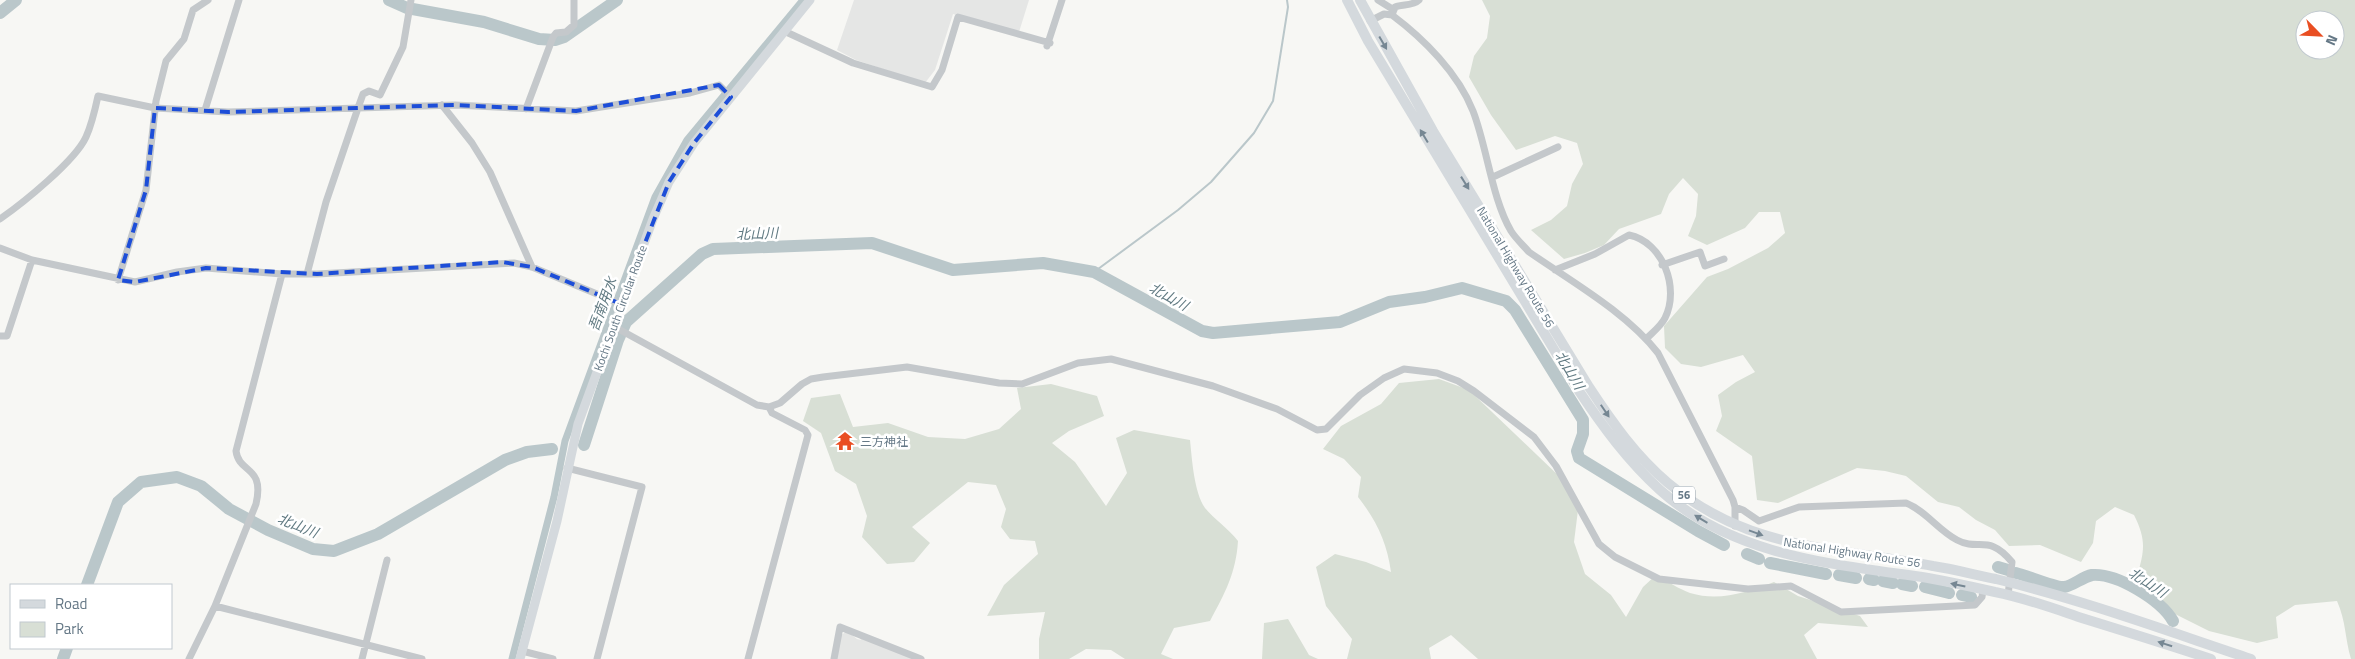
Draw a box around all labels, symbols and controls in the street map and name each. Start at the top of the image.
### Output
north arrow [2295,10,2345,60]
text: N [2321,32,2344,49]
one-way arrow [1378,37,1387,50]
one-way arrow [1419,129,1428,142]
one-way arrow [1460,177,1470,190]
street label: National Highway Route 56 [1472,203,1560,331]
water label: 北山川 [736,222,780,244]
street label: Kochi South Circular Route [588,242,652,374]
water label: 吾南用水 [583,272,622,334]
water label: 北山川 [1146,277,1194,316]
water label: 北山川 [1550,347,1591,395]
one-way arrow [1600,405,1610,418]
temple icon: 三方神社 [834,430,856,452]
place label: 三方神社 [860,432,908,451]
road number: 56 [1673,486,1695,504]
water label: 北山川 [275,507,323,543]
one-way arrow [1694,515,1708,524]
one-way arrow [1749,529,1764,537]
street label: National Highway Route 56 [1782,532,1922,572]
water label: 北山川 [2125,562,2173,603]
one-way arrow [1951,581,1966,589]
legend [10,584,172,649]
text: Road [55,592,87,615]
text: Park [55,617,84,640]
one-way arrow [2157,640,2172,647]

